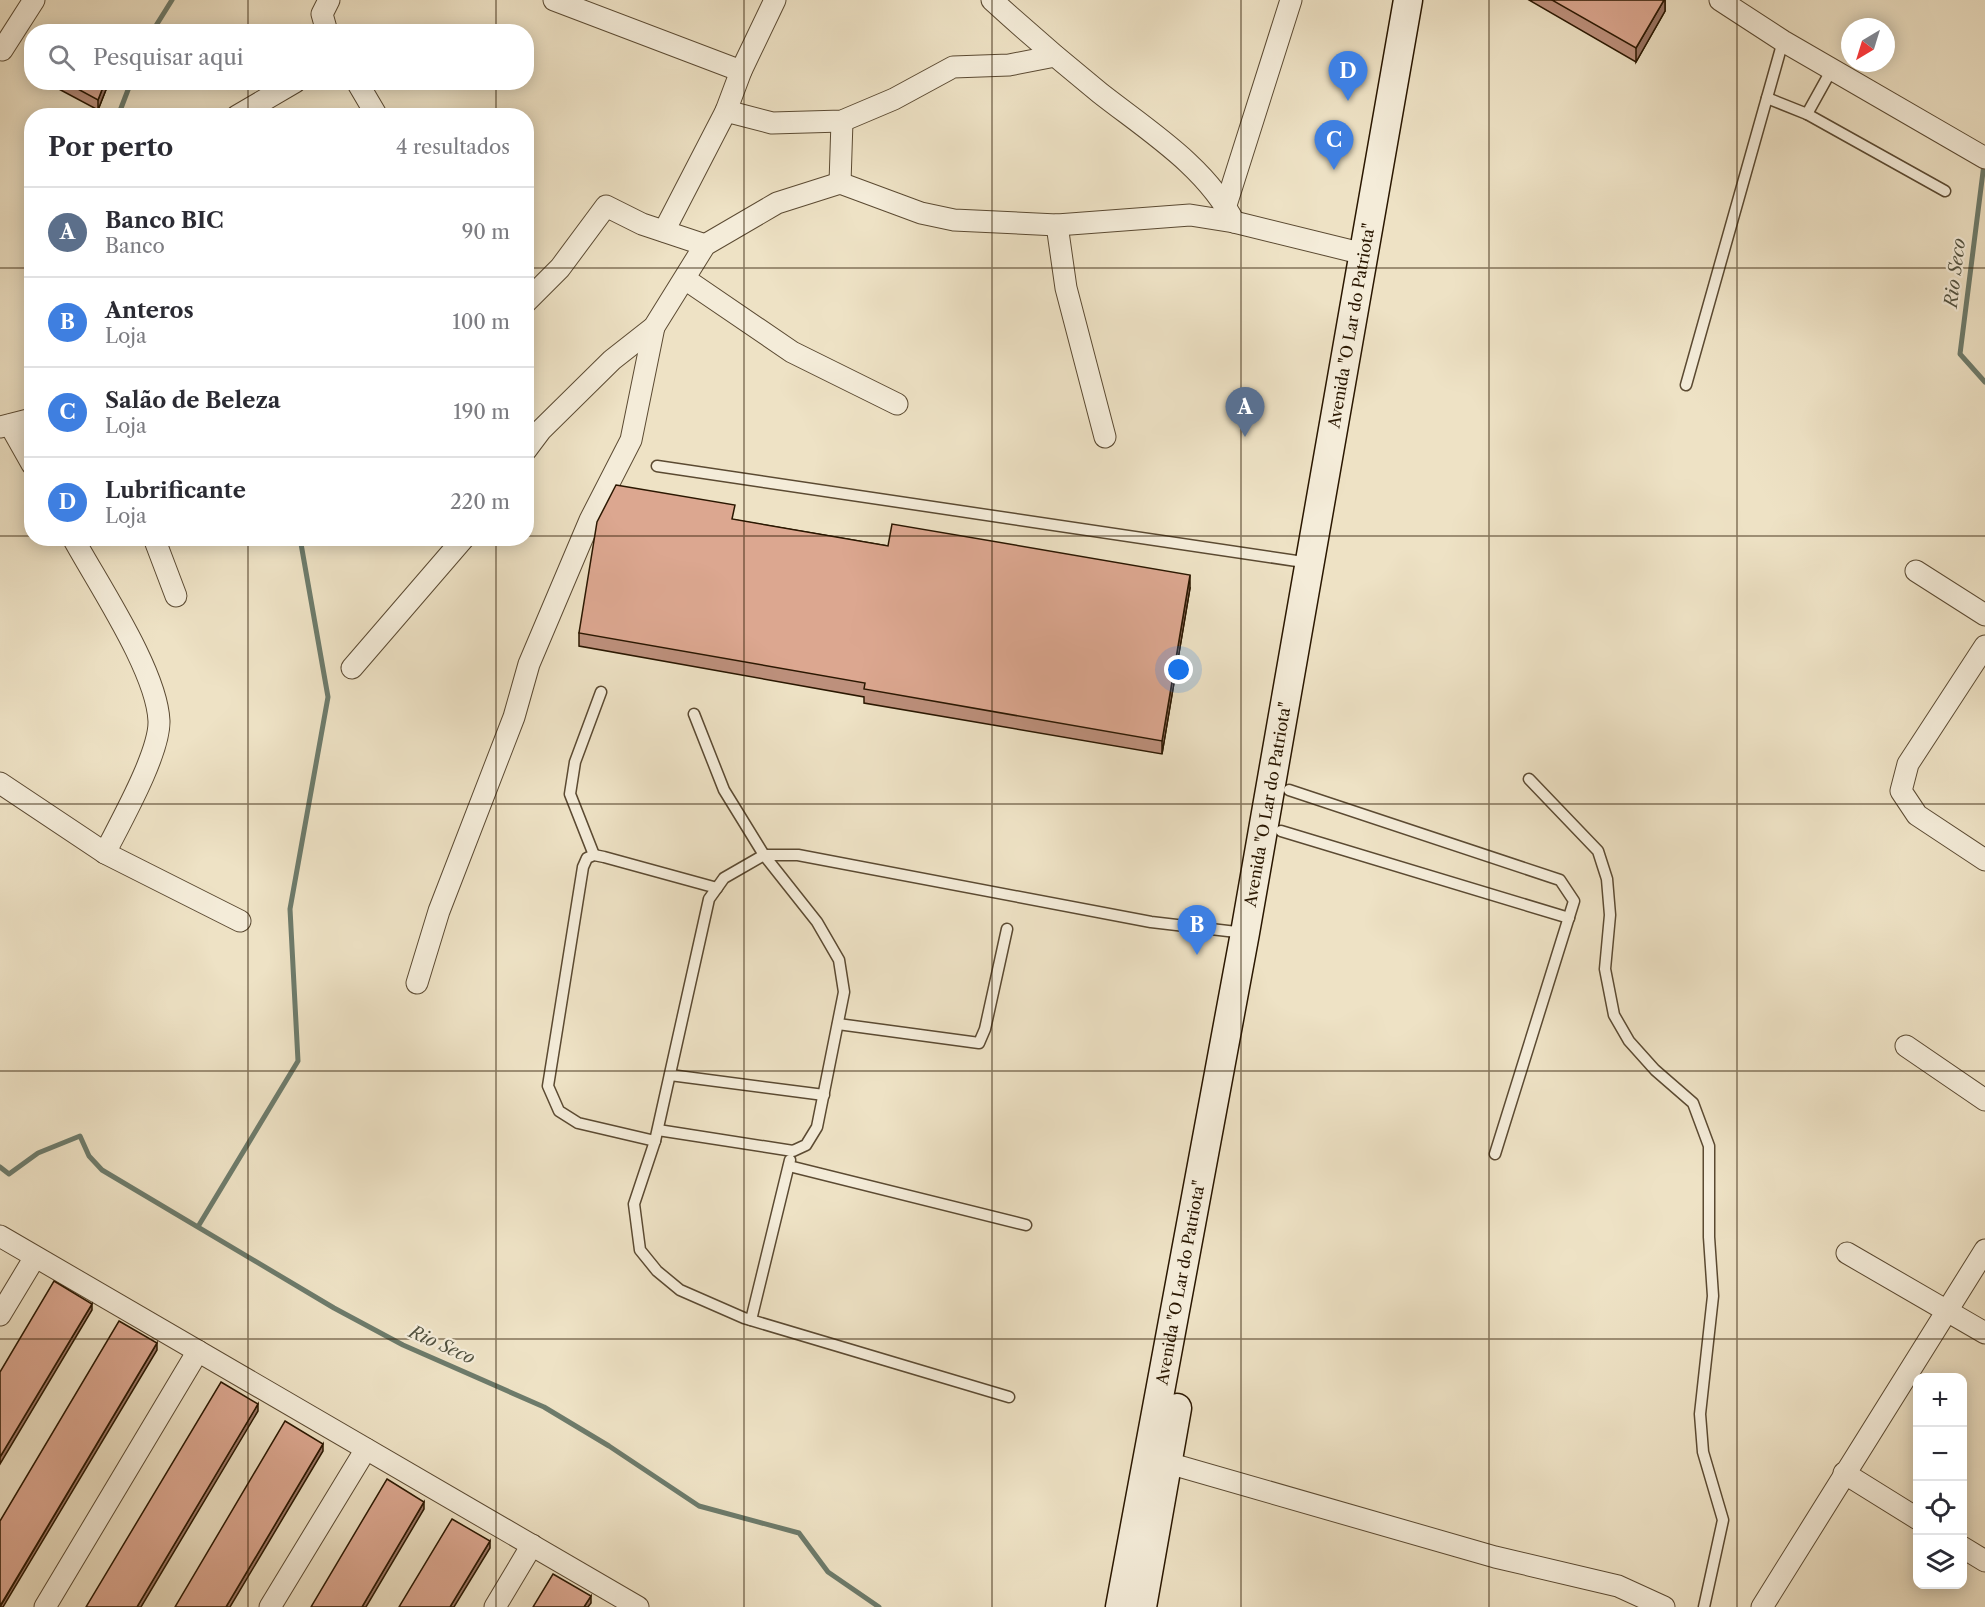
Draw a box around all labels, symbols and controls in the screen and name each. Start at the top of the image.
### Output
north arrow [1841,18,1895,72]
search box [24,24,534,90]
icon: search [45,41,78,74]
text: Pesquisar aqui [93,44,243,71]
pin: D [1328,51,1368,101]
pin: C [1314,120,1354,170]
text: Por perto [48,131,173,163]
text: 4 resultados [396,135,510,159]
text: Banco BIC [105,207,224,234]
text: A [60,220,75,244]
text: 90 m [462,220,510,244]
street label: Avenida "O Lar do Patriota" [1323,222,1379,431]
text: Banco [105,234,165,258]
water label: Rio Seco [1940,237,1970,311]
text: Anteros [105,297,194,324]
text: B [60,310,75,334]
text: 100 m [452,310,510,334]
text: Loja [105,324,147,348]
text: Salão de Beleza [105,387,281,414]
pin: A [1226,388,1264,437]
text: C [59,400,76,424]
text: 190 m [453,400,510,424]
text: Loja [105,414,147,438]
text: Lubrificante [105,477,246,504]
text: D [59,490,76,514]
text: 220 m [450,490,510,514]
text: Loja [105,504,147,528]
your location [1164,655,1193,684]
street label: Avenida "O Lar do Patriota" [1240,700,1295,909]
pin: B [1178,906,1216,955]
street label: Avenida "O Lar do Patriota" [1151,1179,1209,1387]
water label: Rio Seco [404,1320,478,1369]
map controls [1913,1373,1967,1589]
button: + [1913,1373,1967,1427]
button: − [1913,1427,1967,1481]
button: locate [1913,1481,1967,1535]
button: layers [1913,1535,1967,1589]

